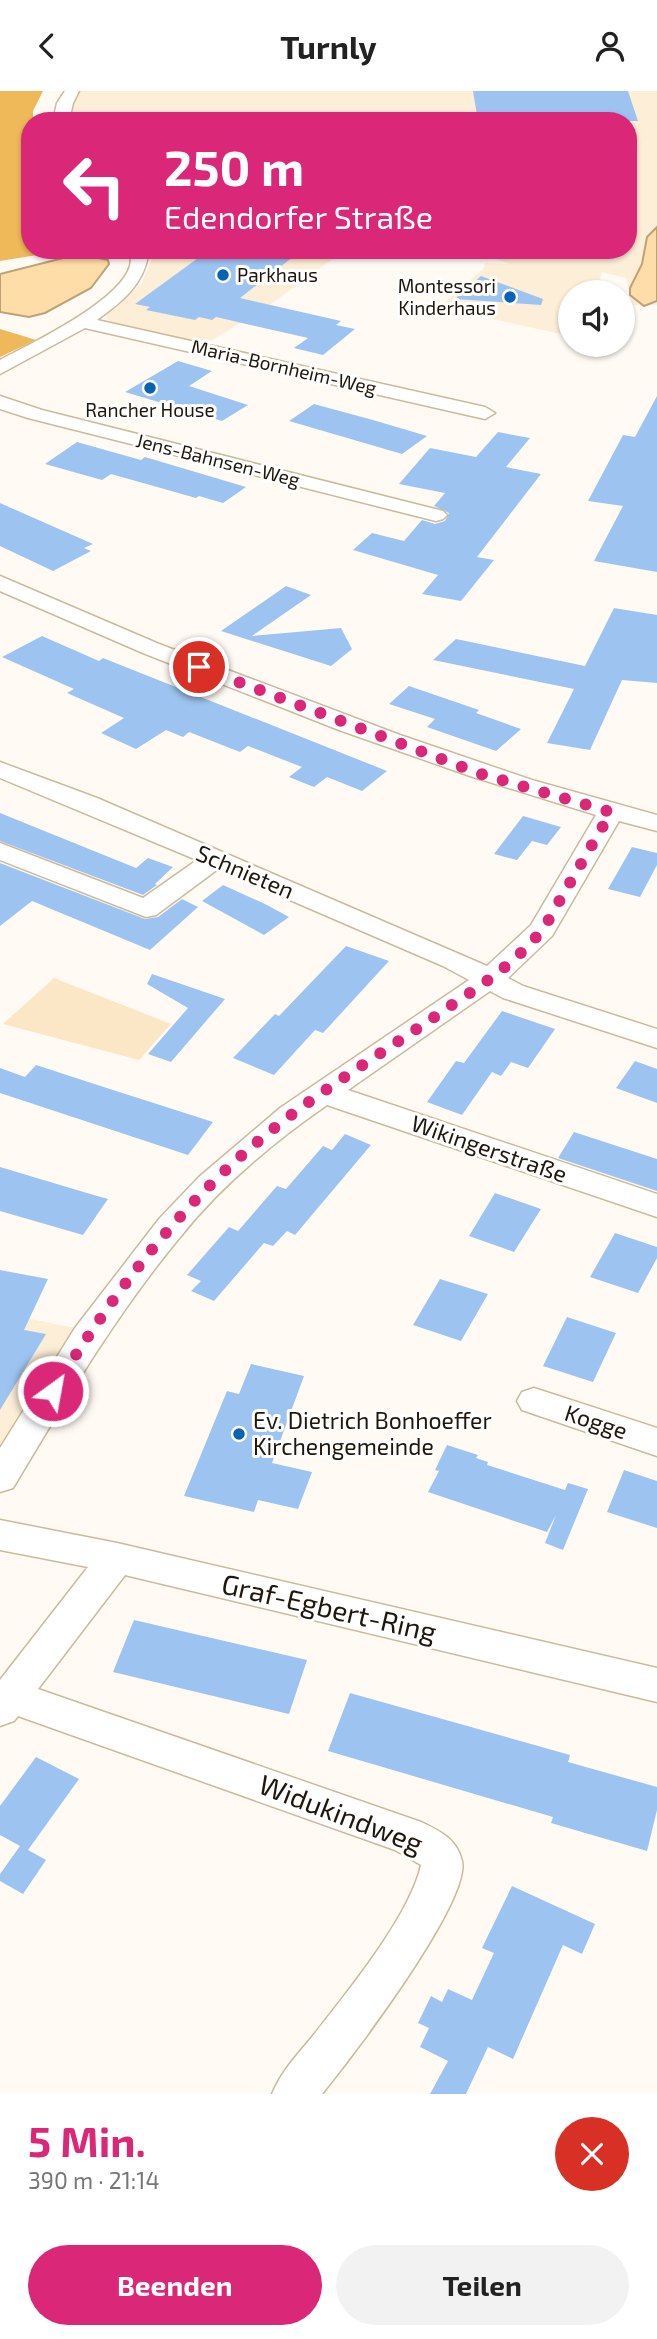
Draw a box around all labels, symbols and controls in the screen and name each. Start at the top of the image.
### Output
icon: back [28,27,66,65]
text: Turnly [280,27,377,65]
icon: person [591,27,629,65]
text: 250 m [164,137,304,196]
icon: left [49,140,140,231]
text: Edendorfer Straße [164,197,433,235]
place label: Parkhaus [237,263,318,286]
marker: Parkhaus [215,267,231,283]
place label: Montessori Kinderhaus [398,274,496,319]
map controls [558,280,635,357]
button: sound [558,280,635,357]
marker: Montessori Kinderhaus [502,289,518,305]
street label: Maria-Bornheim-Weg [189,334,379,399]
marker: Rancher House [142,380,158,396]
place label: Rancher House [85,398,215,421]
street label: Jens-Bahnsen-Weg [134,428,303,491]
pin [169,637,229,697]
icon: arrive [180,648,218,686]
street label: Schnieten [192,838,298,904]
street label: Wikingerstraße [408,1108,571,1188]
position arrow [16,1354,90,1428]
street label: Kogge [561,1398,631,1444]
place label: Ev. Dietrich Bonhoeffer Kirchengemeinde [253,1406,492,1460]
marker: Ev. Dietrich Bonhoeffer Kirchengemeinde [231,1426,247,1442]
street label: Graf-Egbert-Ring [219,1566,440,1648]
street label: Widukindweg [255,1766,428,1860]
text: 5 Min. [28,2115,146,2165]
button: close [555,2117,629,2191]
text: 390 m · 21:14 [28,2166,160,2194]
button: Beenden [28,2245,322,2325]
button: Teilen [336,2245,629,2325]

